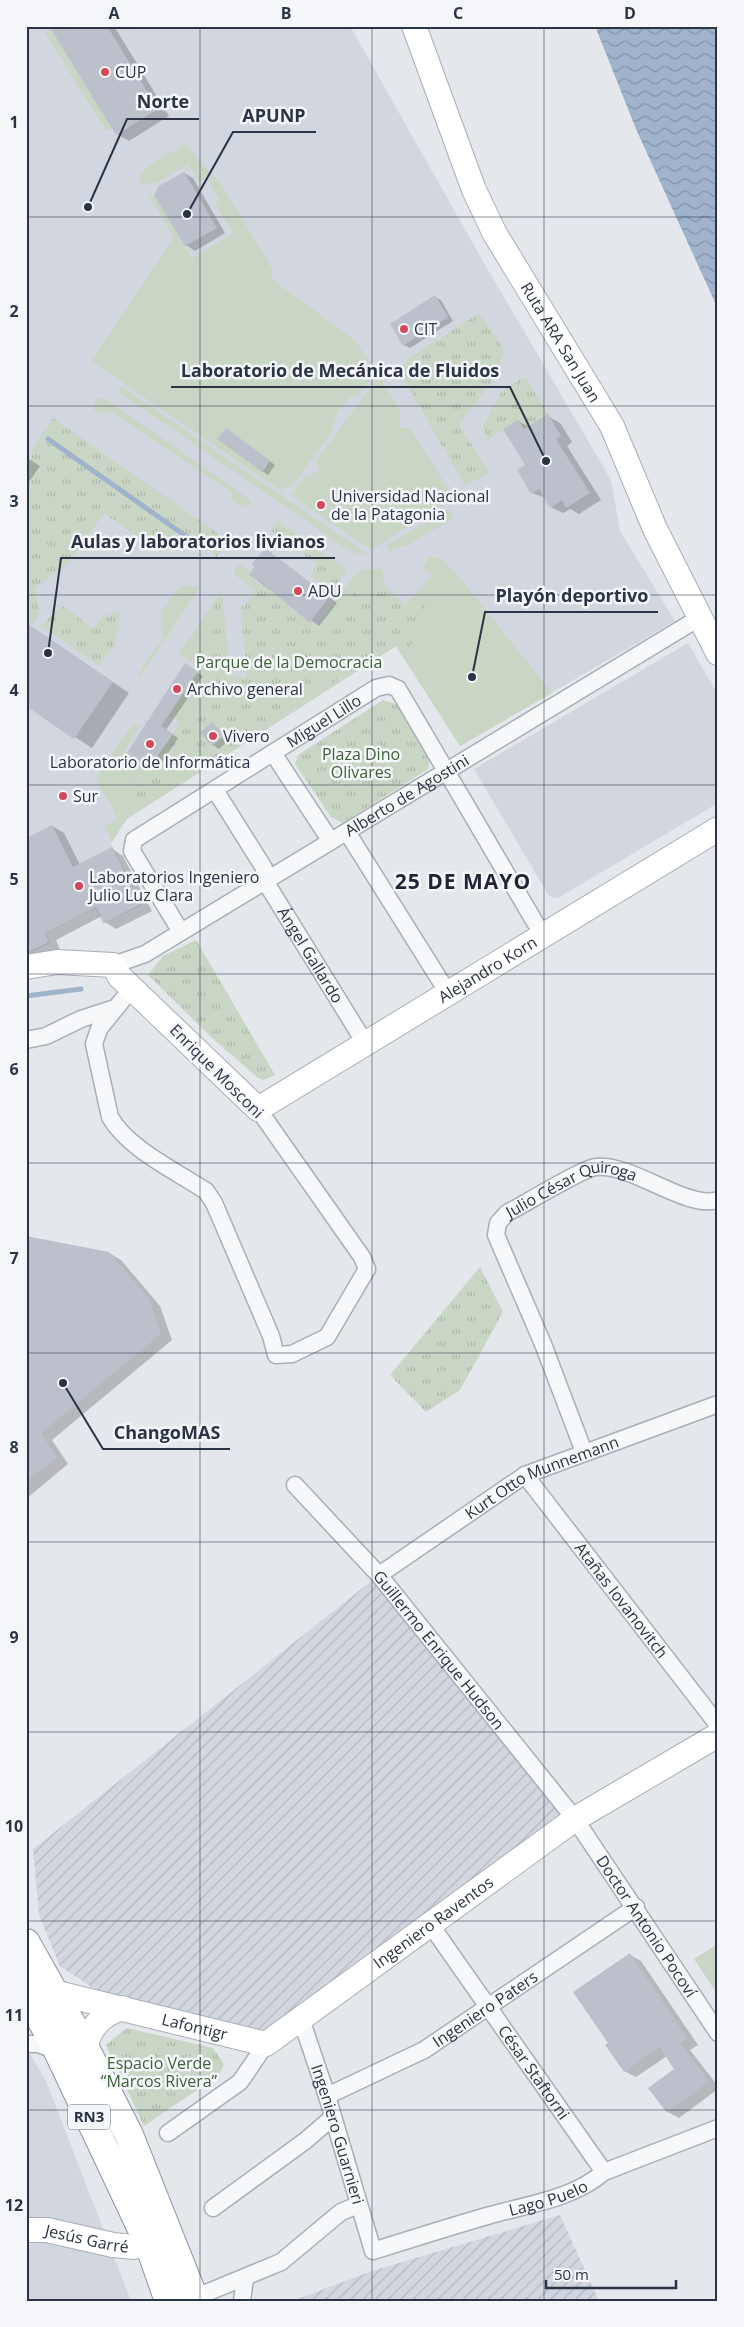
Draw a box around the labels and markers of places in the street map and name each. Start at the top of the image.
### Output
place label: CUP [115,61,146,83]
marker: CUP [99,66,111,78]
callout: Norte [127,86,199,119]
callout: APUNP [233,99,316,132]
place label: CIT [414,318,438,340]
marker: CIT [398,323,410,335]
callout: Laboratorio de Mecánica de Fluidos [171,354,510,387]
place label: Universidad Nacional de la Patagonia [331,485,489,525]
marker: Universidad Nacional de la Patagonia [315,499,327,511]
callout: Aulas y laboratorios livianos [61,525,335,558]
callout: Playón deportivo [485,579,658,612]
place label: ADU [308,580,341,602]
marker: ADU [292,585,304,597]
place label: Archivo general [187,678,303,700]
marker: Archivo general [171,683,183,695]
place label: Vivero [223,725,270,747]
marker: Vivero [207,730,219,742]
marker: Laboratorio de Informática [144,738,156,750]
place label: Laboratorio de Informática [50,751,250,773]
place label: Sur [73,785,99,807]
marker: Sur [57,790,69,802]
place label: Laboratorios Ingeniero Julio Luz Clara [87,866,259,906]
marker: Laboratorios Ingeniero Julio Luz Clara [73,880,85,892]
callout: ChangoMAS [103,1416,230,1449]

